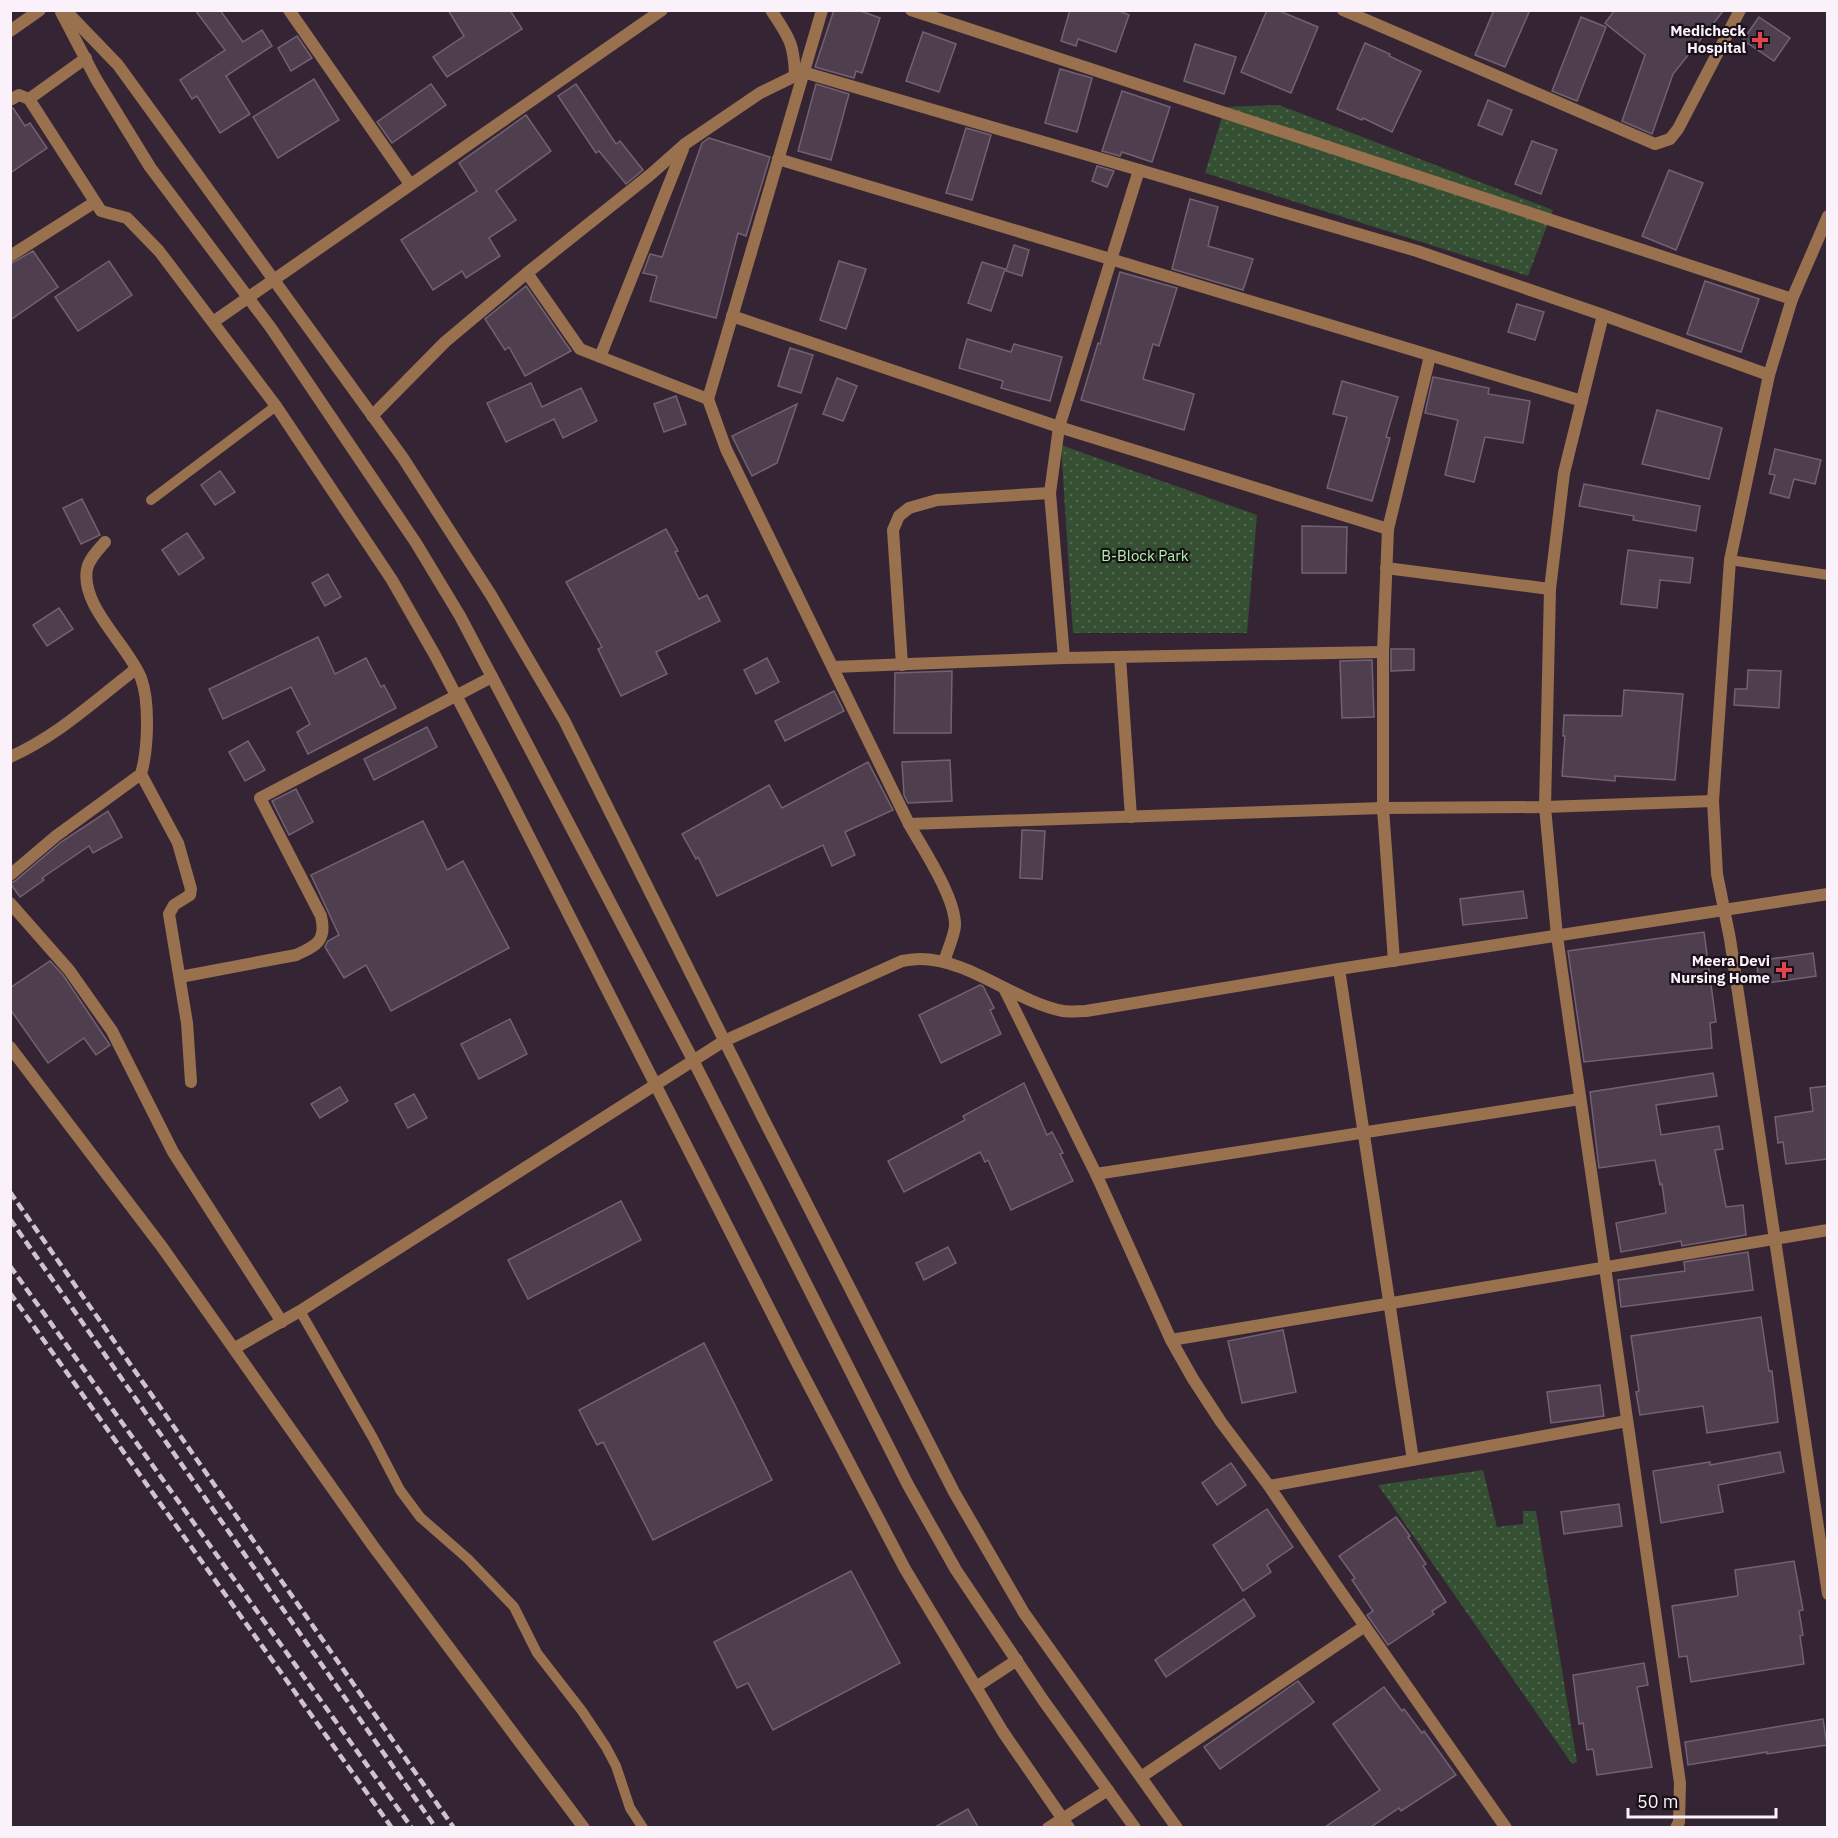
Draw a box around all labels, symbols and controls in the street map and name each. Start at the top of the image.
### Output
place label: Medicheck Hospital [1670,21,1746,57]
marker: Medicheck Hospital [1751,31,1769,49]
park label: B-Block Park [1101,546,1189,565]
place label: Meera Devi Nursing Home [1670,951,1770,987]
marker: Meera Devi Nursing Home [1775,961,1793,979]
scale bar [1628,1781,1776,1819]
text: 50 m [1637,1790,1679,1813]

